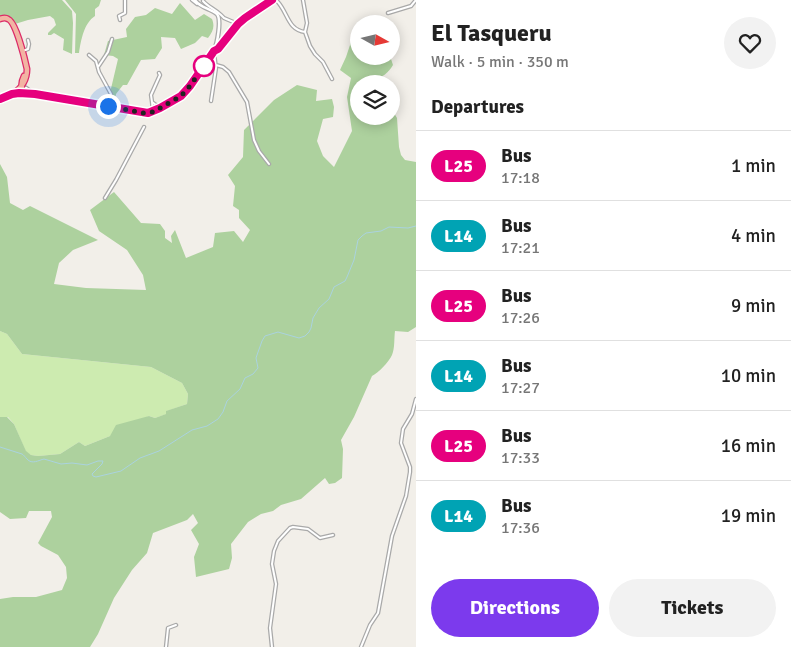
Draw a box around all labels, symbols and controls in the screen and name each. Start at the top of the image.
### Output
north arrow [350,15,400,65]
map controls [350,15,400,125]
button: heart [724,17,776,69]
text: El Tasqueru [431,18,552,48]
text: Walk · 5 min · 350 m [431,52,569,72]
unlabelled marker [193,55,215,77]
button: layers [350,75,400,125]
your location [96,94,121,119]
text: Departures [431,95,524,119]
text: Bus [501,144,532,168]
text: 1 min [731,154,776,178]
text: L25 [444,155,473,177]
text: 17:18 [501,168,540,188]
text: Bus [501,214,532,238]
text: 4 min [731,224,776,248]
text: L14 [444,225,473,247]
text: 17:21 [501,238,540,258]
text: Bus [501,284,532,308]
text: 9 min [731,294,776,318]
text: L25 [444,295,473,317]
text: 17:26 [501,308,540,328]
text: Bus [501,354,532,378]
text: 10 min [721,364,776,388]
text: L14 [444,365,473,387]
text: 17:27 [501,378,540,398]
text: Bus [501,424,532,448]
text: 16 min [721,434,776,458]
text: L25 [444,435,473,457]
text: 17:33 [501,448,540,468]
text: Bus [501,494,532,518]
text: 19 min [721,504,776,528]
text: L14 [444,505,473,527]
text: 17:36 [501,518,540,538]
button: Directions [431,579,599,637]
button: Tickets [609,579,776,637]

